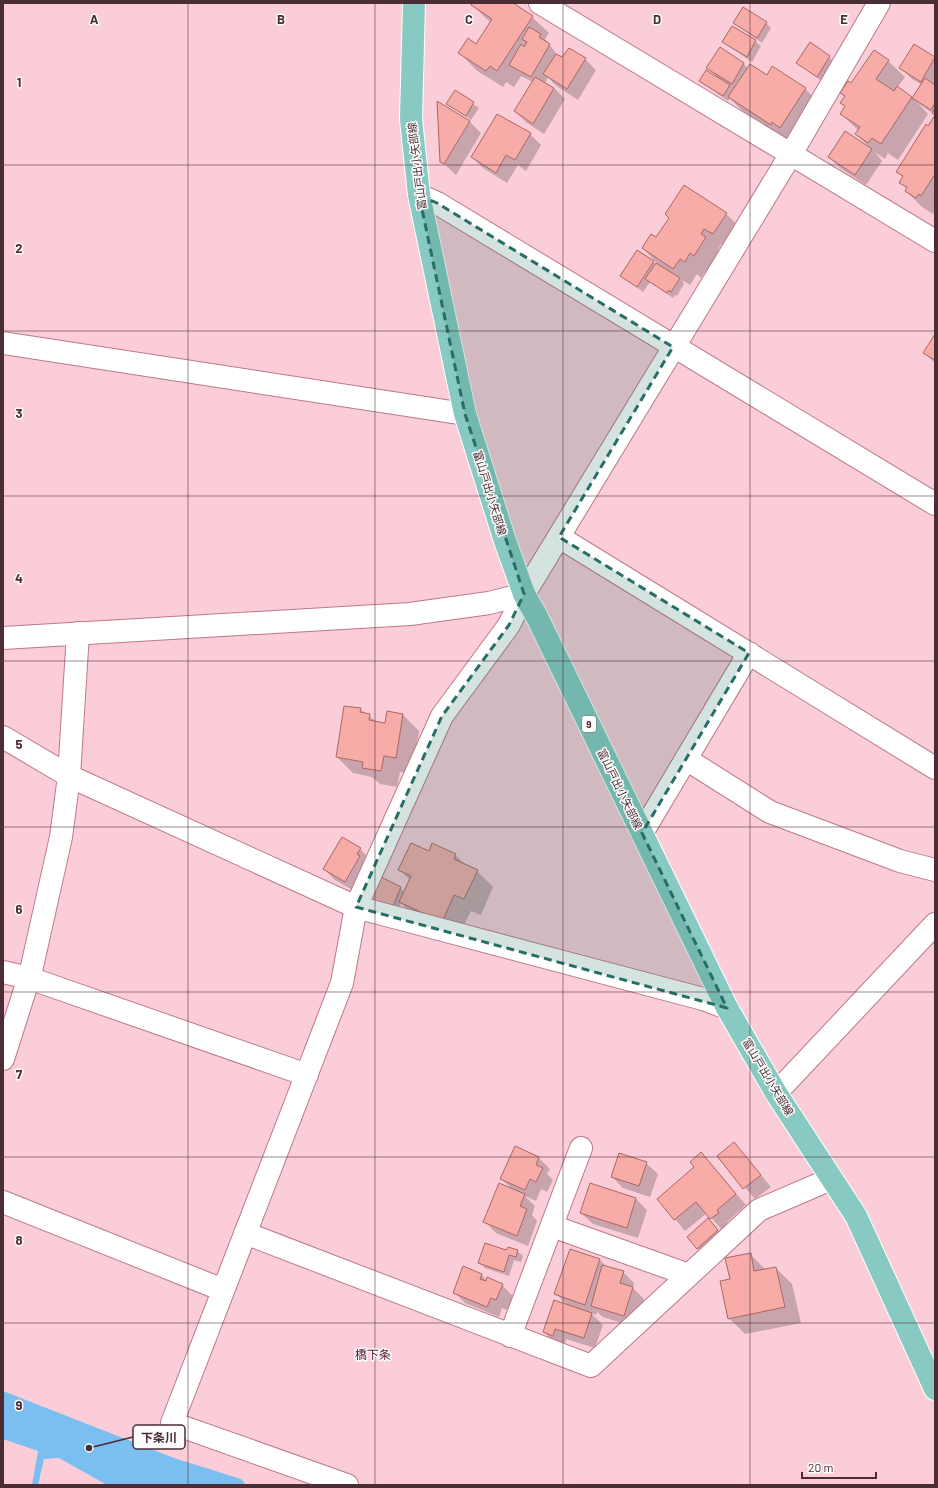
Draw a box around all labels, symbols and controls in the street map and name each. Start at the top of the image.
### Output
text: A [90,11,99,27]
text: B [277,11,285,27]
text: C [465,11,473,27]
text: D [653,11,661,27]
text: E [840,11,848,27]
text: 1 [17,74,21,90]
street label: 富山戸出小矢部線 [405,122,428,211]
text: 2 [15,240,23,256]
text: 3 [15,405,23,421]
street label: 富山戸出小矢部線 [471,449,510,537]
text: 4 [15,570,23,586]
road number: 9 [582,716,596,732]
text: 5 [15,736,23,752]
street label: 富山戸出小矢部線 [595,746,646,831]
text: 6 [16,901,23,917]
street label: 富山戸出小矢部線 [740,1036,797,1118]
text: 7 [16,1066,23,1082]
text: 8 [15,1232,23,1248]
district label: 橋下条 [355,1347,391,1361]
text: 9 [16,1397,23,1413]
callout: 下条川 [133,1425,185,1449]
text: 下条川 [141,1430,177,1444]
scale bar [802,1454,876,1480]
text: 20 m [808,1460,834,1474]

